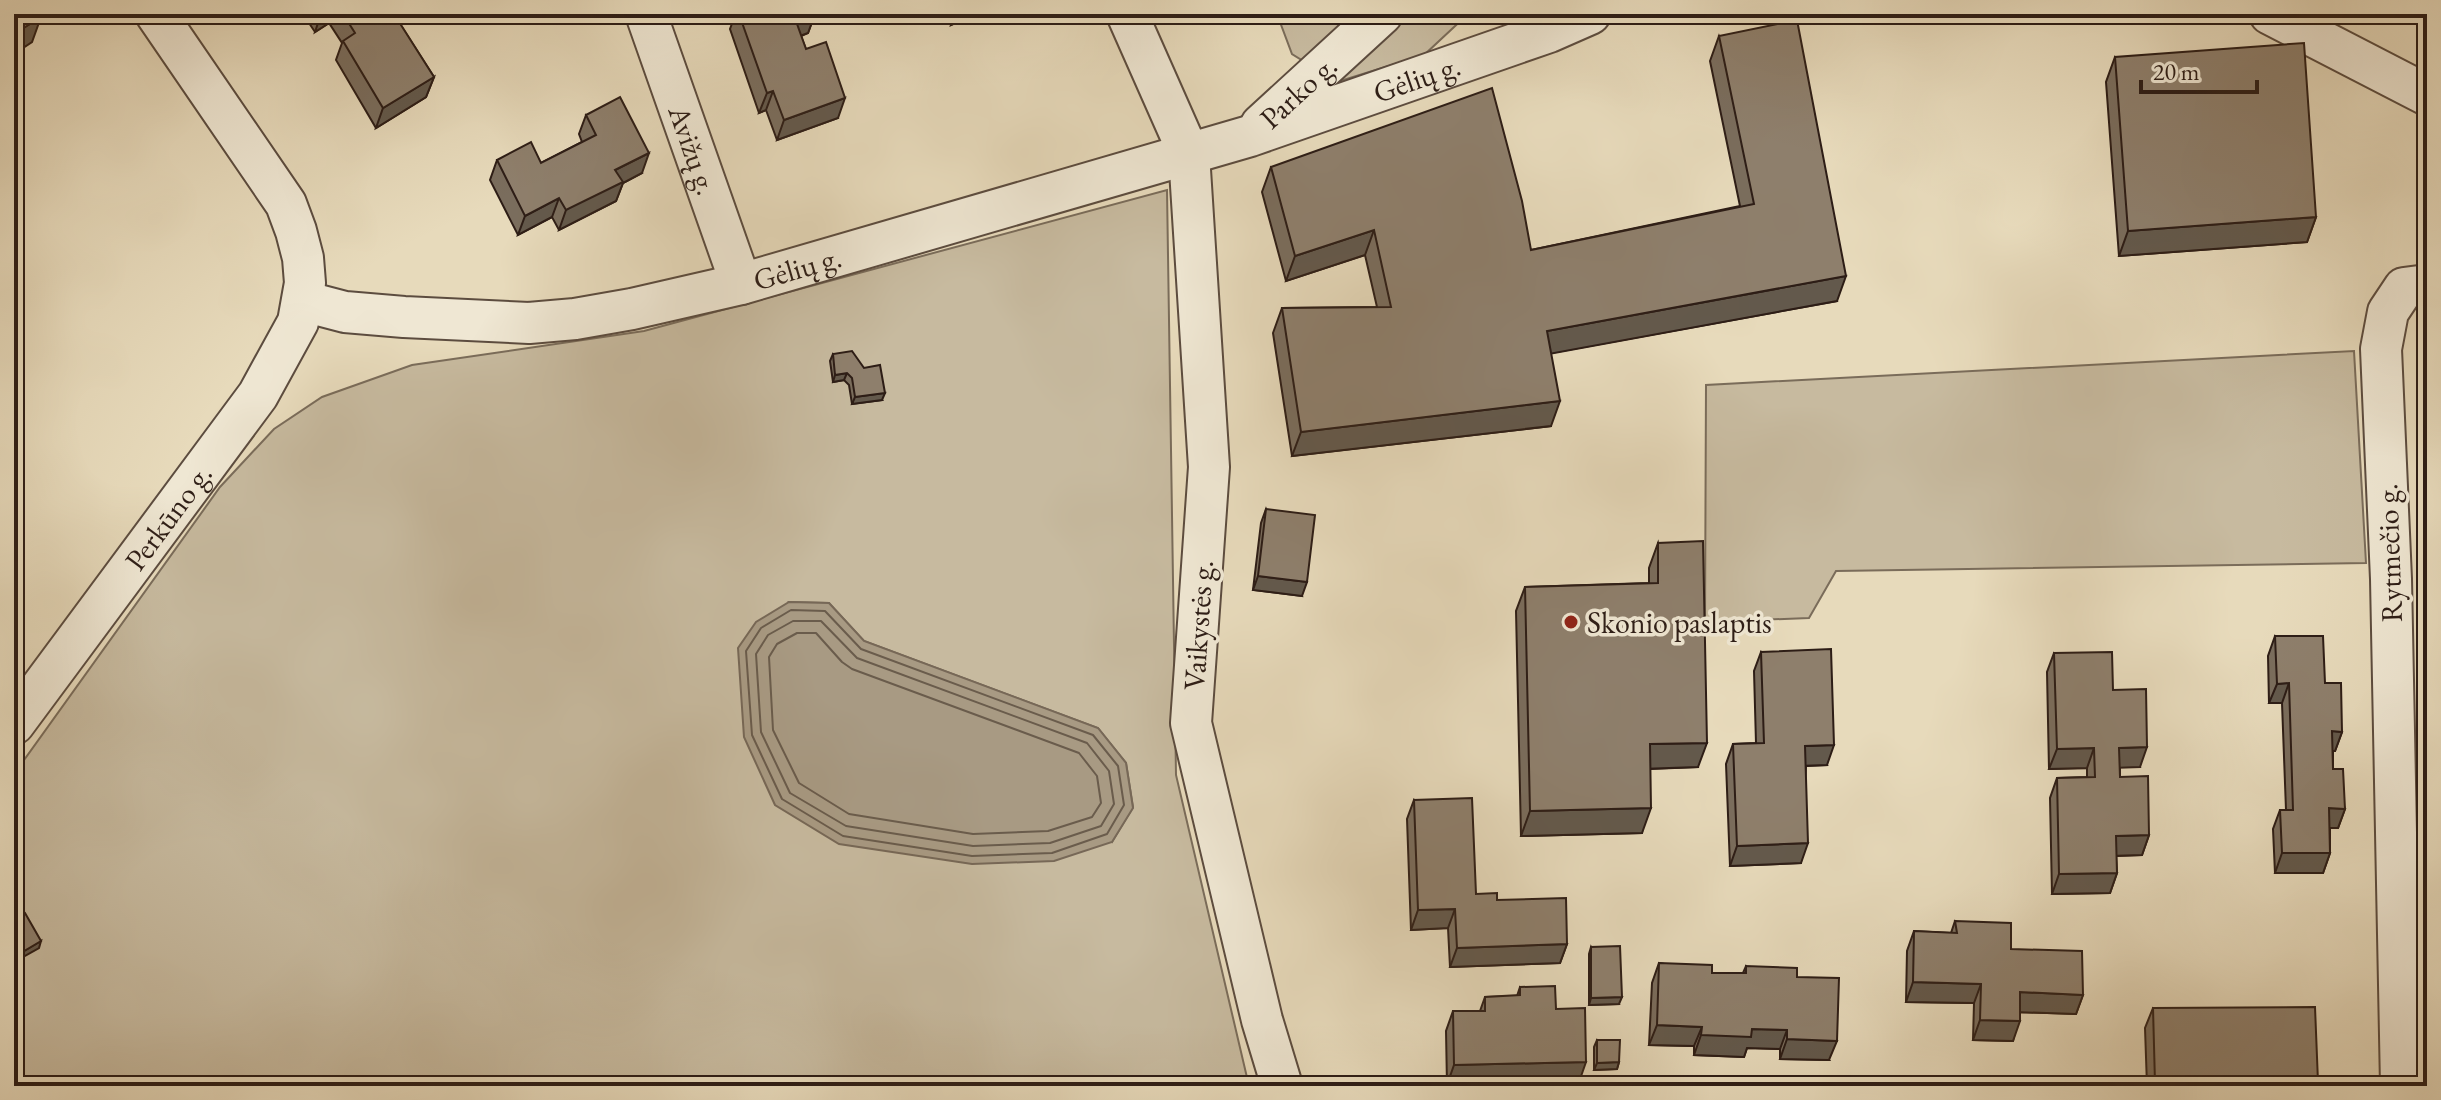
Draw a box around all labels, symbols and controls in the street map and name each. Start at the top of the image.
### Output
scale bar [2141,44,2257,94]
street label: Gėlių g. [1368,45,1465,111]
street label: Parko g. [1251,46,1345,137]
text: 20 m [2153,56,2200,87]
street label: Avižų g. [660,99,728,200]
street label: Gėlių g. [748,236,846,299]
street label: Perkūno g. [115,456,220,578]
street label: Rytmečio g. [2367,483,2411,623]
street label: Vaikystės g. [1174,559,1222,691]
place label: Skonio paslaptis [1587,603,1772,642]
marker: Skonio paslaptis [1562,613,1580,631]

